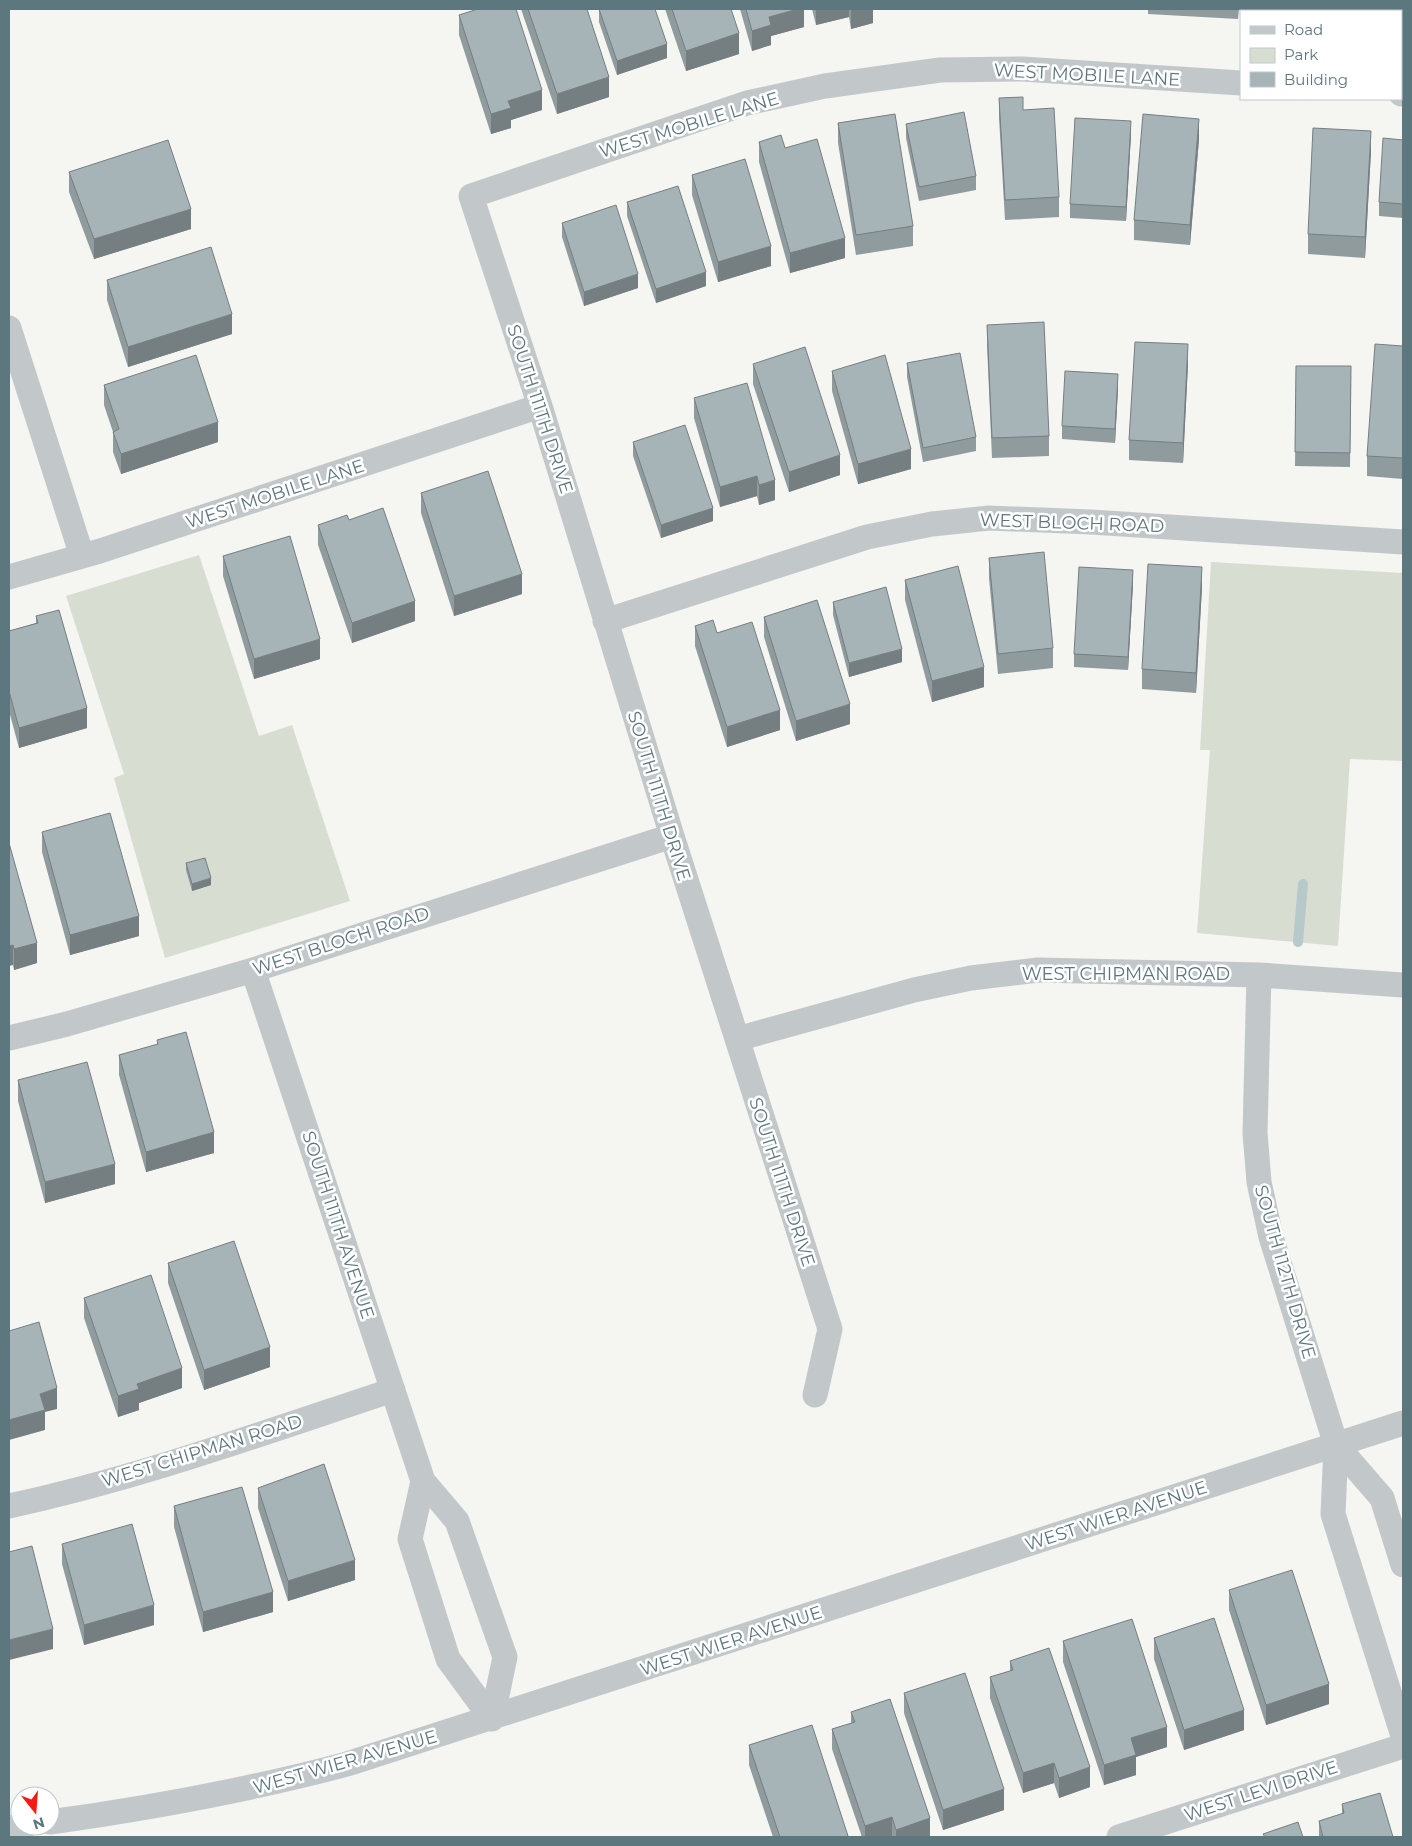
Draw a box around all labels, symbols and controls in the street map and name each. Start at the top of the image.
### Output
legend [1240,10,1402,100]
text: Road [1284,20,1323,39]
text: Park [1284,45,1318,64]
street label: WEST MOBILE LANE [993,59,1181,91]
text: Building [1284,70,1348,89]
street label: WEST MOBILE LANE [597,87,781,163]
street label: SOUTH 111TH DRIVE [502,322,578,496]
street label: WEST MOBILE LANE [183,455,367,533]
street label: WEST BLOCH ROAD [979,509,1165,537]
street label: SOUTH 111TH DRIVE [623,708,695,884]
street label: WEST BLOCH ROAD [250,902,432,980]
street label: WEST CHIPMAN ROAD [1022,963,1230,985]
street label: SOUTH 111TH DRIVE [744,1095,820,1269]
street label: SOUTH 111TH AVENUE [297,1128,379,1322]
street label: SOUTH 112TH DRIVE [1250,1182,1320,1362]
street label: WEST CHIPMAN ROAD [99,1410,305,1492]
street label: WEST WIER AVENUE [1022,1476,1210,1556]
street label: WEST WIER AVENUE [637,1601,825,1681]
street label: WEST WIER AVENUE [251,1725,439,1799]
street label: WEST LEVI DRIVE [1182,1756,1340,1826]
north arrow [10,1786,60,1836]
text: N [31,1813,47,1834]

